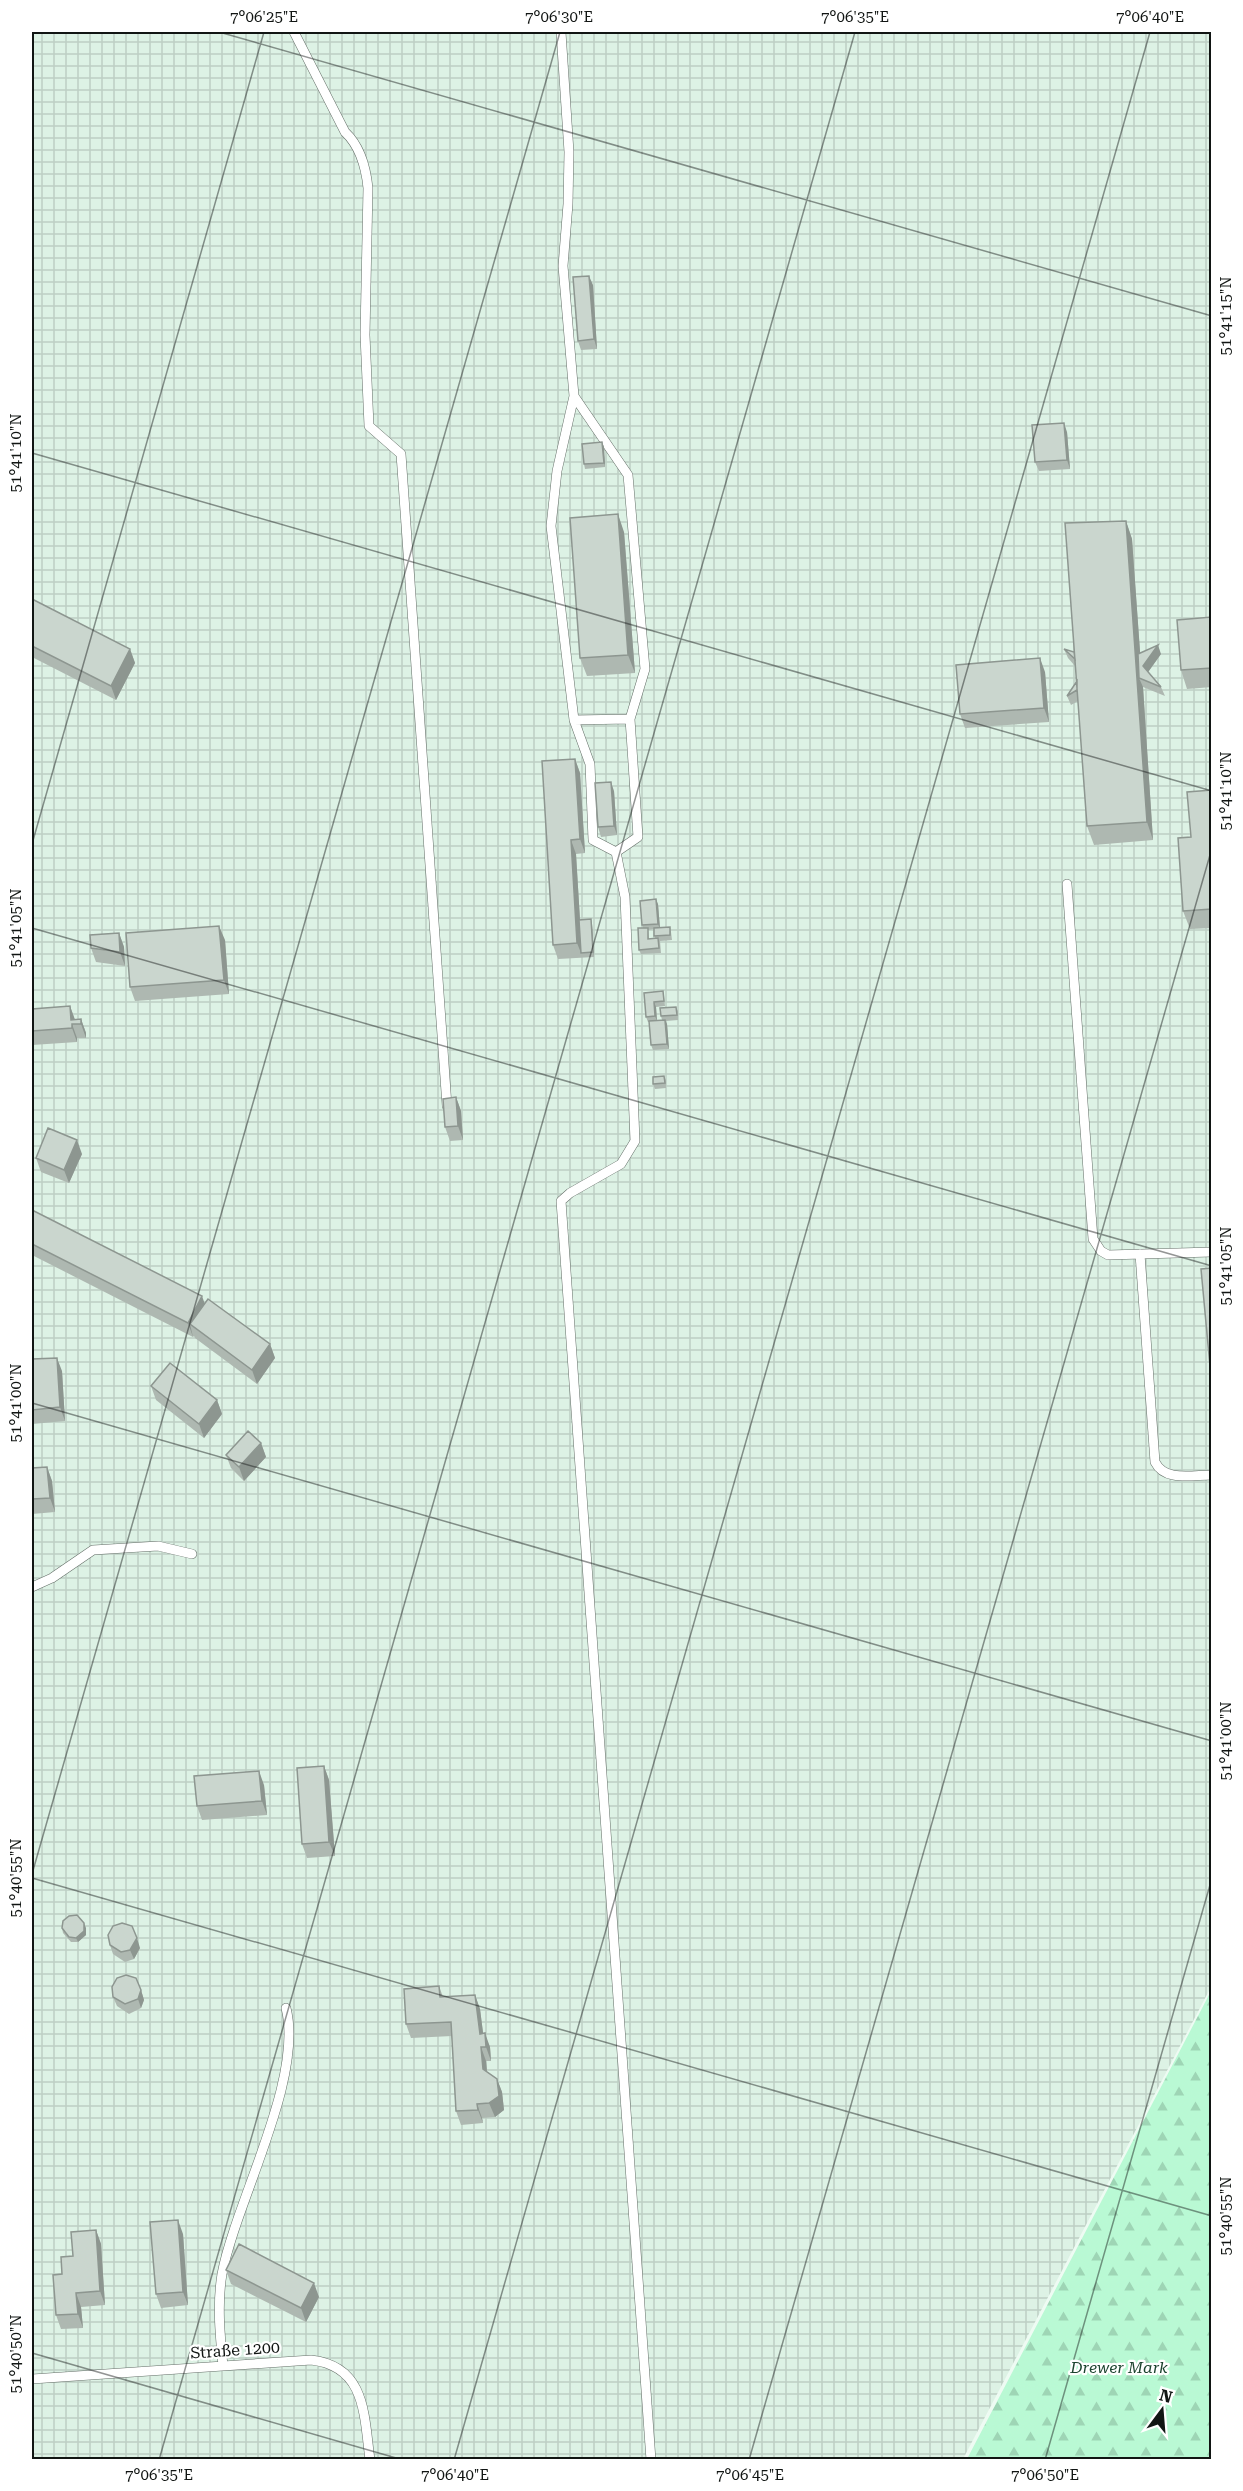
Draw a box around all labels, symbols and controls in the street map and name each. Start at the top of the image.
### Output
text: 7°06'25"E [230,8,298,26]
text: 7°06'30"E [525,8,593,26]
text: 7°06'35"E [821,8,889,26]
text: 7°06'40"E [1116,8,1184,26]
text: 51°41'15"N [1217,276,1235,356]
text: 51°41'10"N [7,413,25,493]
text: 51°41'10"N [1217,751,1235,831]
text: 51°41'05"N [7,888,25,968]
text: 51°41'05"N [1217,1226,1235,1306]
text: 51°41'00"N [7,1363,25,1443]
text: 51°41'00"N [1217,1701,1235,1781]
text: 51°40'55"N [7,1838,25,1918]
text: 51°40'55"N [1217,2176,1235,2256]
text: 51°40'50"N [7,2314,25,2394]
street label: Straße 1200 [190,2337,280,2363]
park label: Drewer Mark [1069,2358,1168,2377]
north arrow [1132,2380,1192,2440]
text: N [1157,2385,1175,2407]
text: 7°06'35"E [125,2466,193,2484]
text: 7°06'40"E [421,2466,489,2484]
text: 7°06'45"E [716,2466,784,2484]
text: 7°06'50"E [1011,2466,1079,2484]

